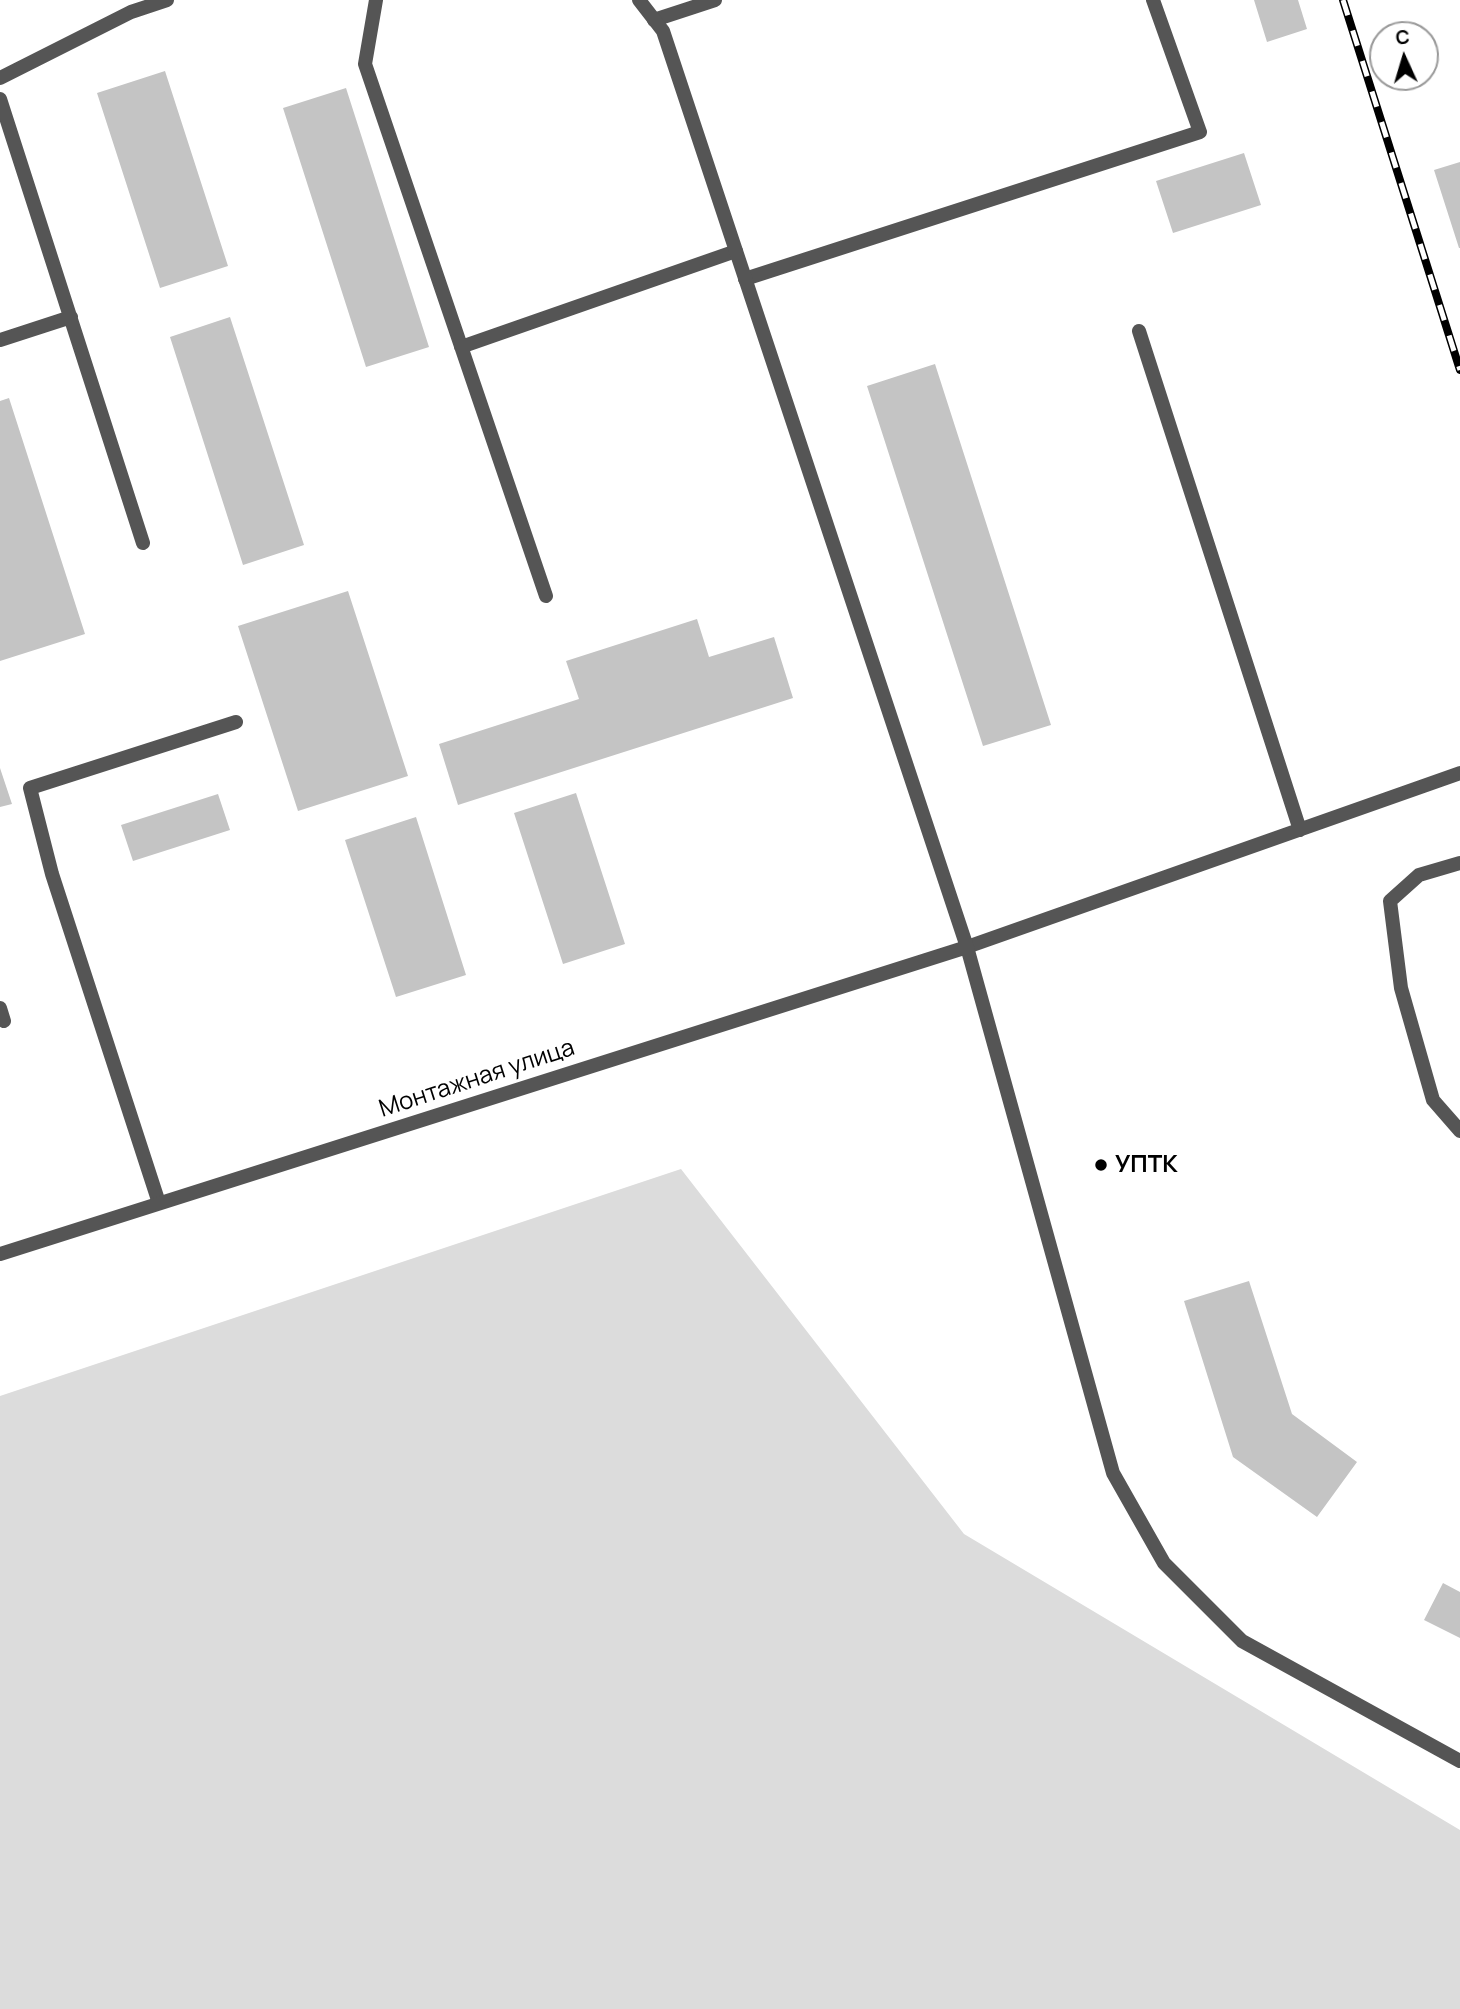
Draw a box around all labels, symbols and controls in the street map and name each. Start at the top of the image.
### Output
north arrow [1369,21,1439,91]
text: С [1395,24,1411,51]
street label: Монтажная улица [376,1034,578,1124]
place label: УПТК [1115,1151,1178,1179]
marker: УПТК [1093,1157,1109,1173]

